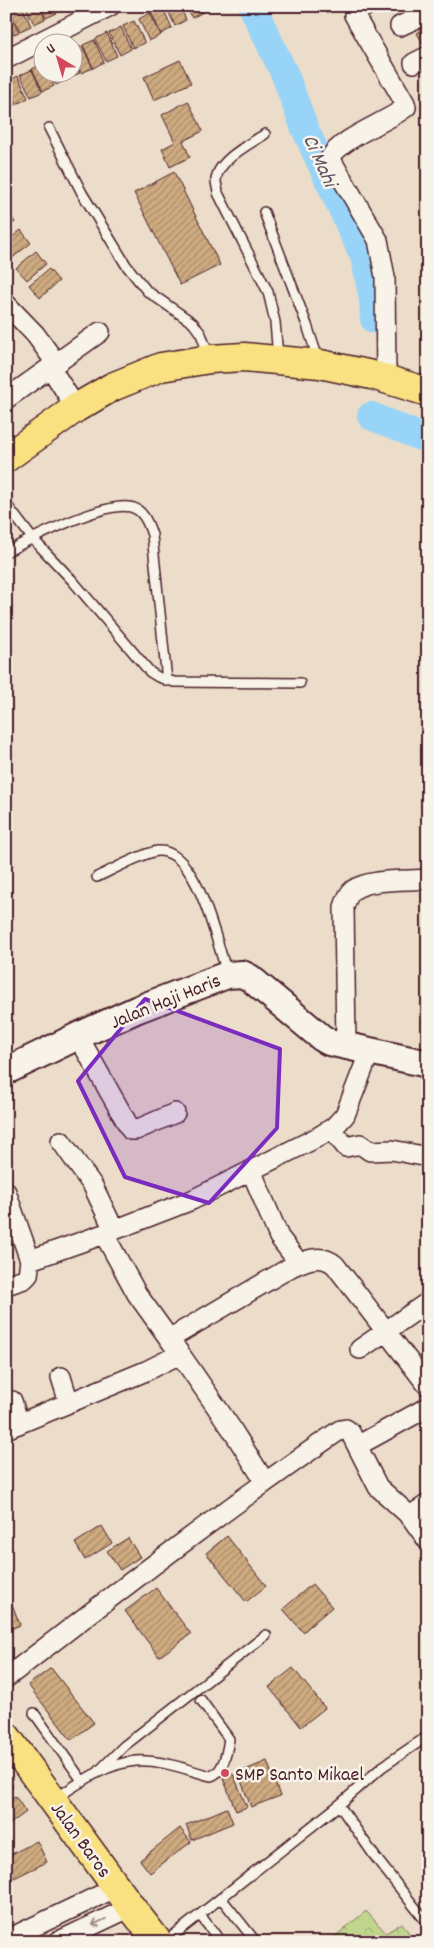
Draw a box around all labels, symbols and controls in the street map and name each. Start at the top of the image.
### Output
north arrow [32,32,82,82]
text: U [42,39,60,59]
water label: Ci Mahi [293,130,344,195]
street label: Jalan Haji Haris [107,968,226,1038]
place label: SMP Santo Mikael [235,1762,364,1790]
marker: SMP Santo Mikael [219,1767,231,1779]
street label: Jalan Baros [42,1797,117,1885]
one-way arrow [92,1917,107,1927]

